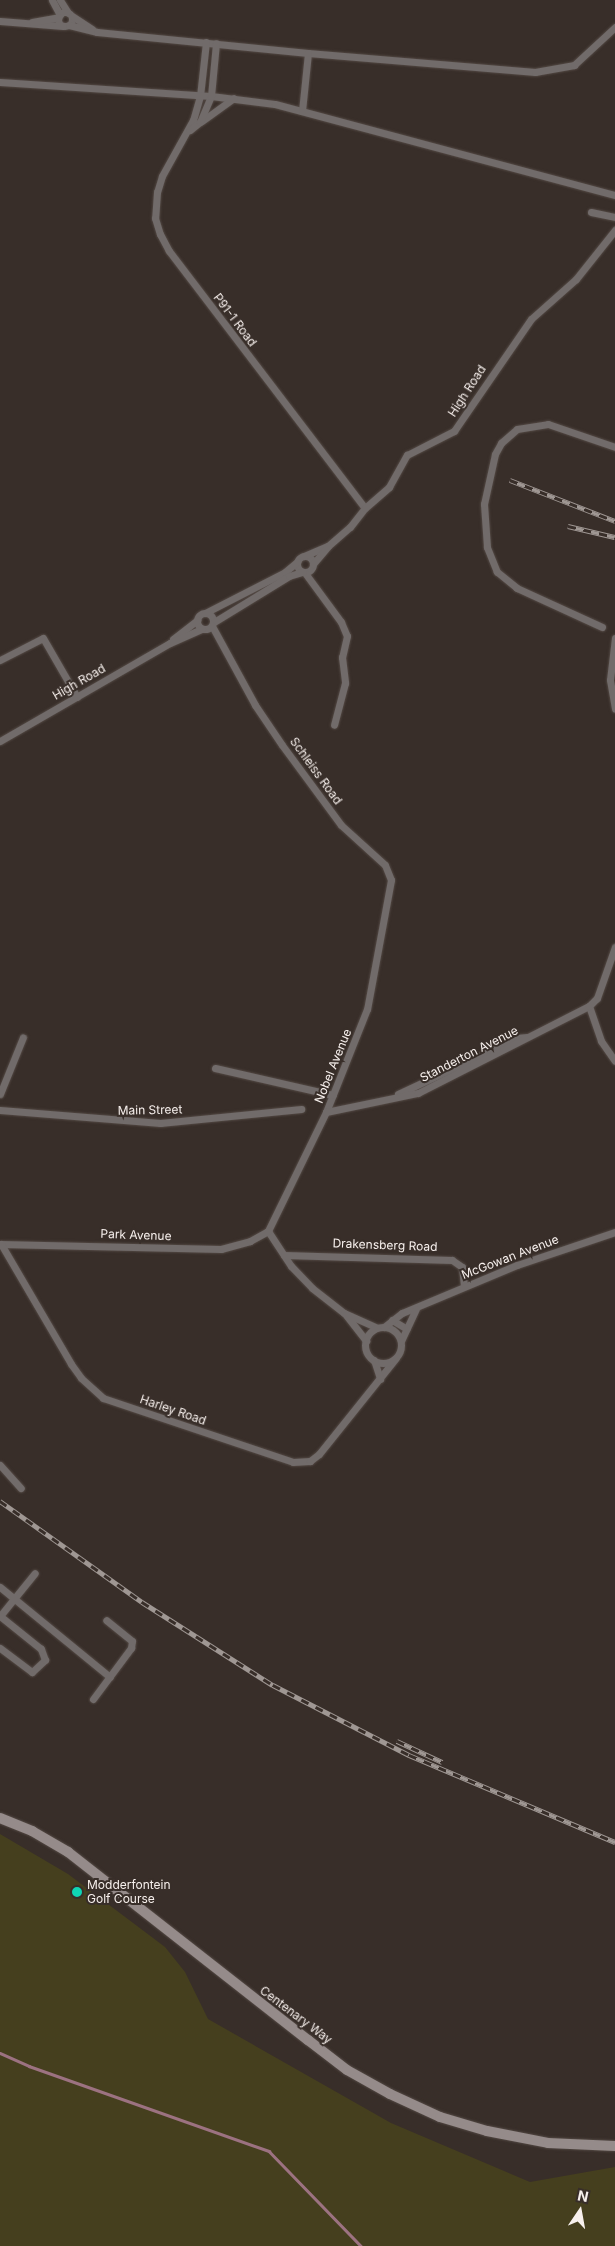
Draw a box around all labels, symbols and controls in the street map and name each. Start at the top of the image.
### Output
street label: P91-1 Road [210,291,260,349]
street label: High Road [445,363,489,419]
street label: High Road [50,661,108,703]
street label: Schleiss Road [287,735,345,807]
street label: Standerton Avenue [418,1023,520,1085]
street label: Nobel Avenue [312,1027,354,1105]
street label: Main Street [117,1102,183,1118]
street label: Park Avenue [100,1227,172,1243]
street label: McGowan Avenue [459,1232,561,1282]
street label: Drakensberg Road [332,1236,438,1254]
street label: Harley Road [138,1392,208,1428]
place label: Modderfontein Golf Course [87,1878,171,1906]
marker: Modderfontein Golf Course [71,1886,83,1898]
street label: Centenary Way [257,1983,335,2047]
north arrow [555,2186,605,2236]
text: N [576,2186,590,2205]

